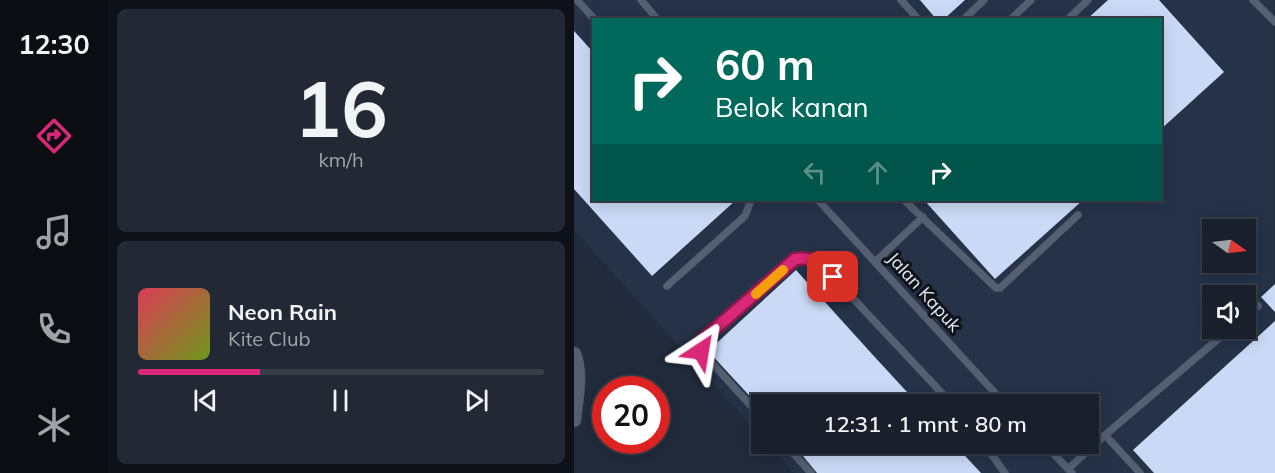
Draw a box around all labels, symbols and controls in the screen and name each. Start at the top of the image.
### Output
text: 12:30 [18,27,90,61]
text: 60 m [715,38,815,91]
icon: right [616,42,694,120]
text: 16 [294,59,388,157]
text: Belok kanan [715,90,869,124]
icon: directions [33,115,75,157]
text: km/h [318,147,364,172]
icon: left [798,156,831,189]
icon: ahead [861,156,894,189]
icon: right [924,156,957,189]
icon: music [33,211,75,253]
north arrow [1202,219,1256,273]
map controls [1202,219,1256,339]
street label: Jalan Kapuk [882,247,967,337]
pin [807,251,858,302]
icon: arrive [816,260,849,293]
button: sound [1202,285,1256,339]
text: Neon Rain [228,298,337,326]
icon: phone [33,308,75,350]
position arrow [669,319,733,383]
text: Kite Club [228,326,310,351]
speed limit sign: 20 [592,376,670,454]
icon: previous [189,384,222,417]
icon: pause [324,384,357,417]
icon: next [460,384,493,417]
icon: climate [33,404,75,446]
text: 12:31 · 1 mnt · 80 m [823,410,1027,438]

